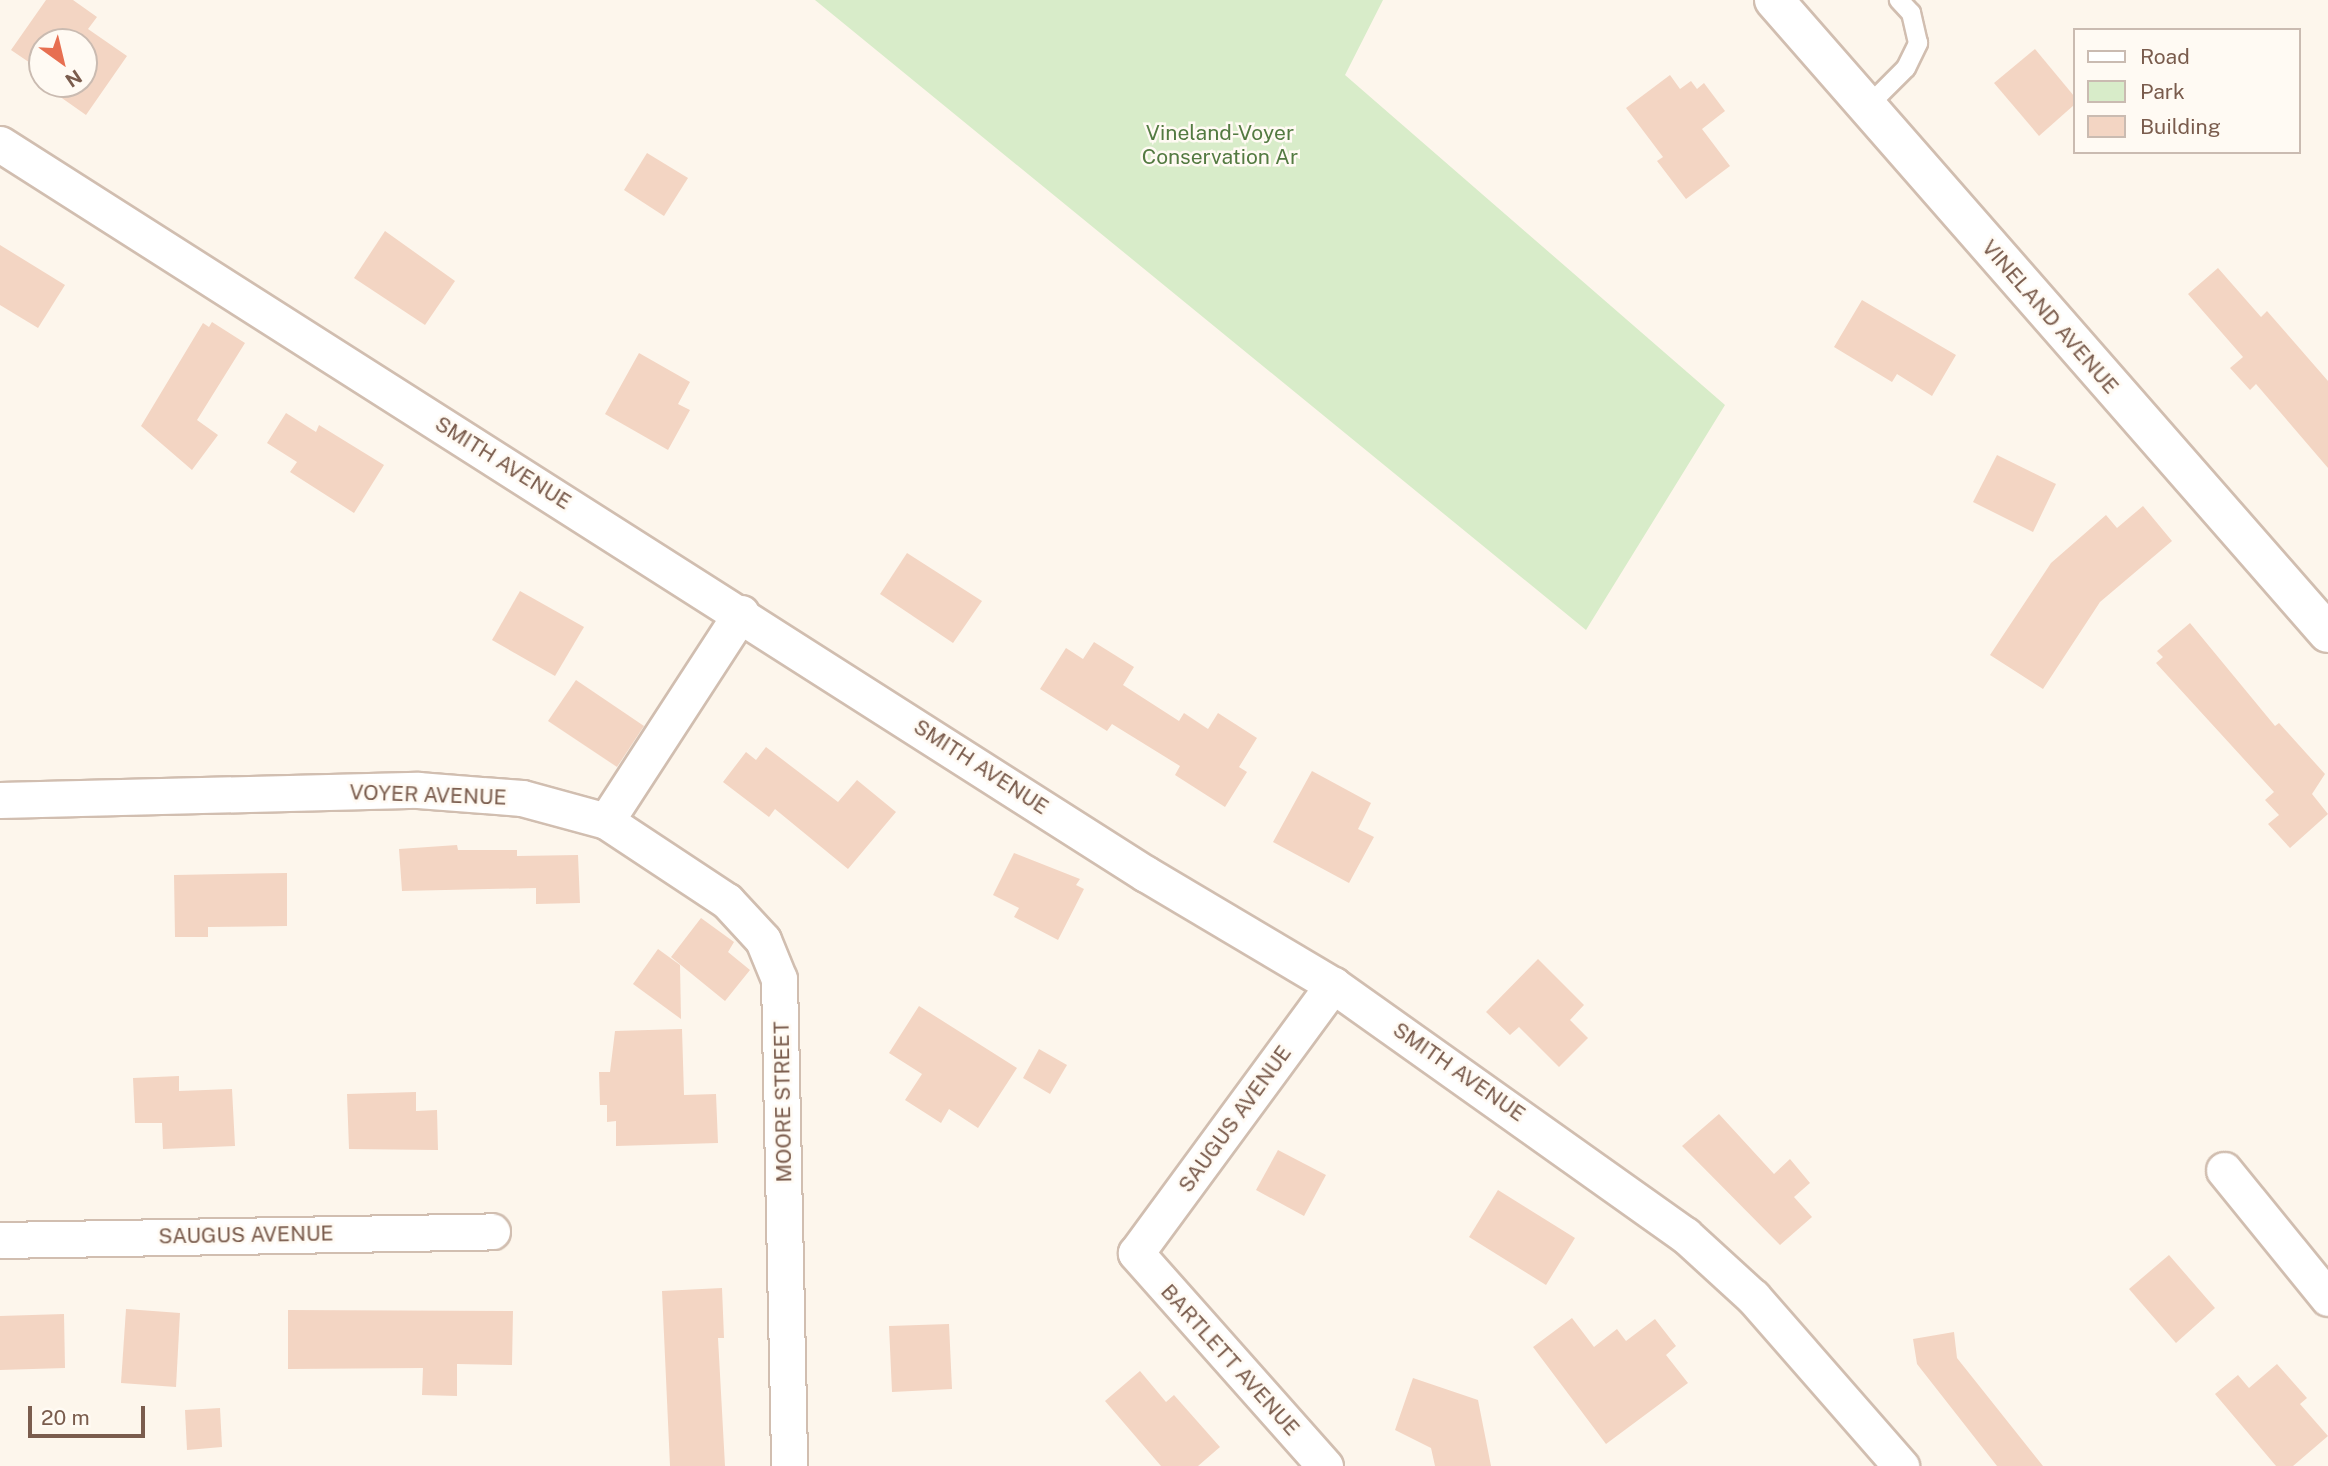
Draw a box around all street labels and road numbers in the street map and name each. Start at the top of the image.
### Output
street label: VINELAND AVENUE [1976,235,2124,399]
street label: SMITH AVENUE [430,411,576,515]
street label: SMITH AVENUE [909,714,1053,820]
street label: VOYER AVENUE [349,780,507,810]
street label: SMITH AVENUE [1388,1017,1530,1127]
street label: MOORE STREET [769,1021,797,1183]
street label: SAUGUS AVENUE [1173,1041,1297,1197]
street label: SAUGUS AVENUE [158,1221,334,1249]
street label: BARTLETT AVENUE [1155,1279,1305,1441]

